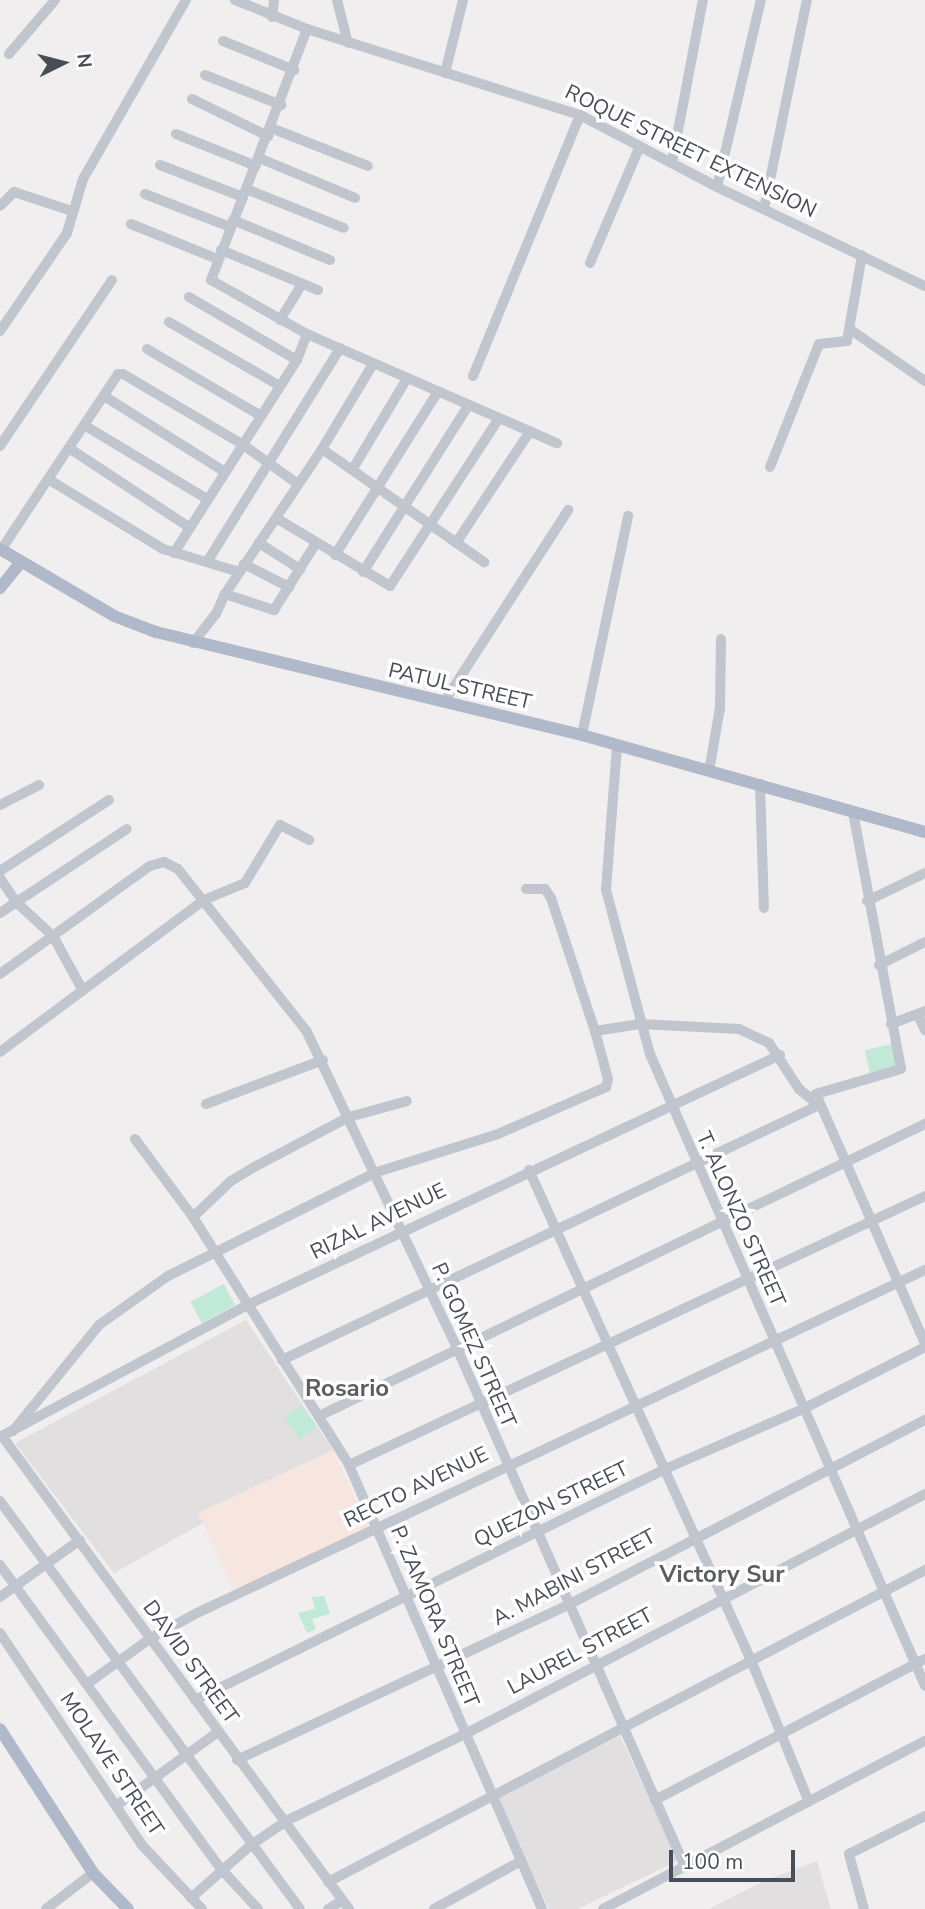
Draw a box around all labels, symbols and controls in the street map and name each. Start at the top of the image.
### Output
north arrow [28,28,98,98]
text: N [70,52,98,69]
street label: ROQUE STREET EXTENSION [561,79,821,223]
street label: PATUL STREET [386,657,534,715]
street label: T. ALONZO STREET [691,1128,791,1310]
street label: RIZAL AVENUE [306,1177,450,1265]
street label: P. GOMEZ STREET [426,1259,522,1431]
district label: Rosario [305,1375,389,1403]
street label: RECTO AVENUE [340,1441,492,1533]
street label: QUEZON STREET [470,1456,632,1552]
street label: P. ZAMORA STREET [385,1522,485,1710]
street label: A. MABINI STREET [488,1523,660,1631]
district label: Victory Sur [659,1561,785,1589]
street label: DAVID STREET [138,1595,244,1729]
street label: LAUREL STREET [503,1602,657,1700]
street label: MOLAVE STREET [55,1688,169,1840]
scale bar [673,1836,799,1880]
text: 100 m [682,1848,743,1876]

